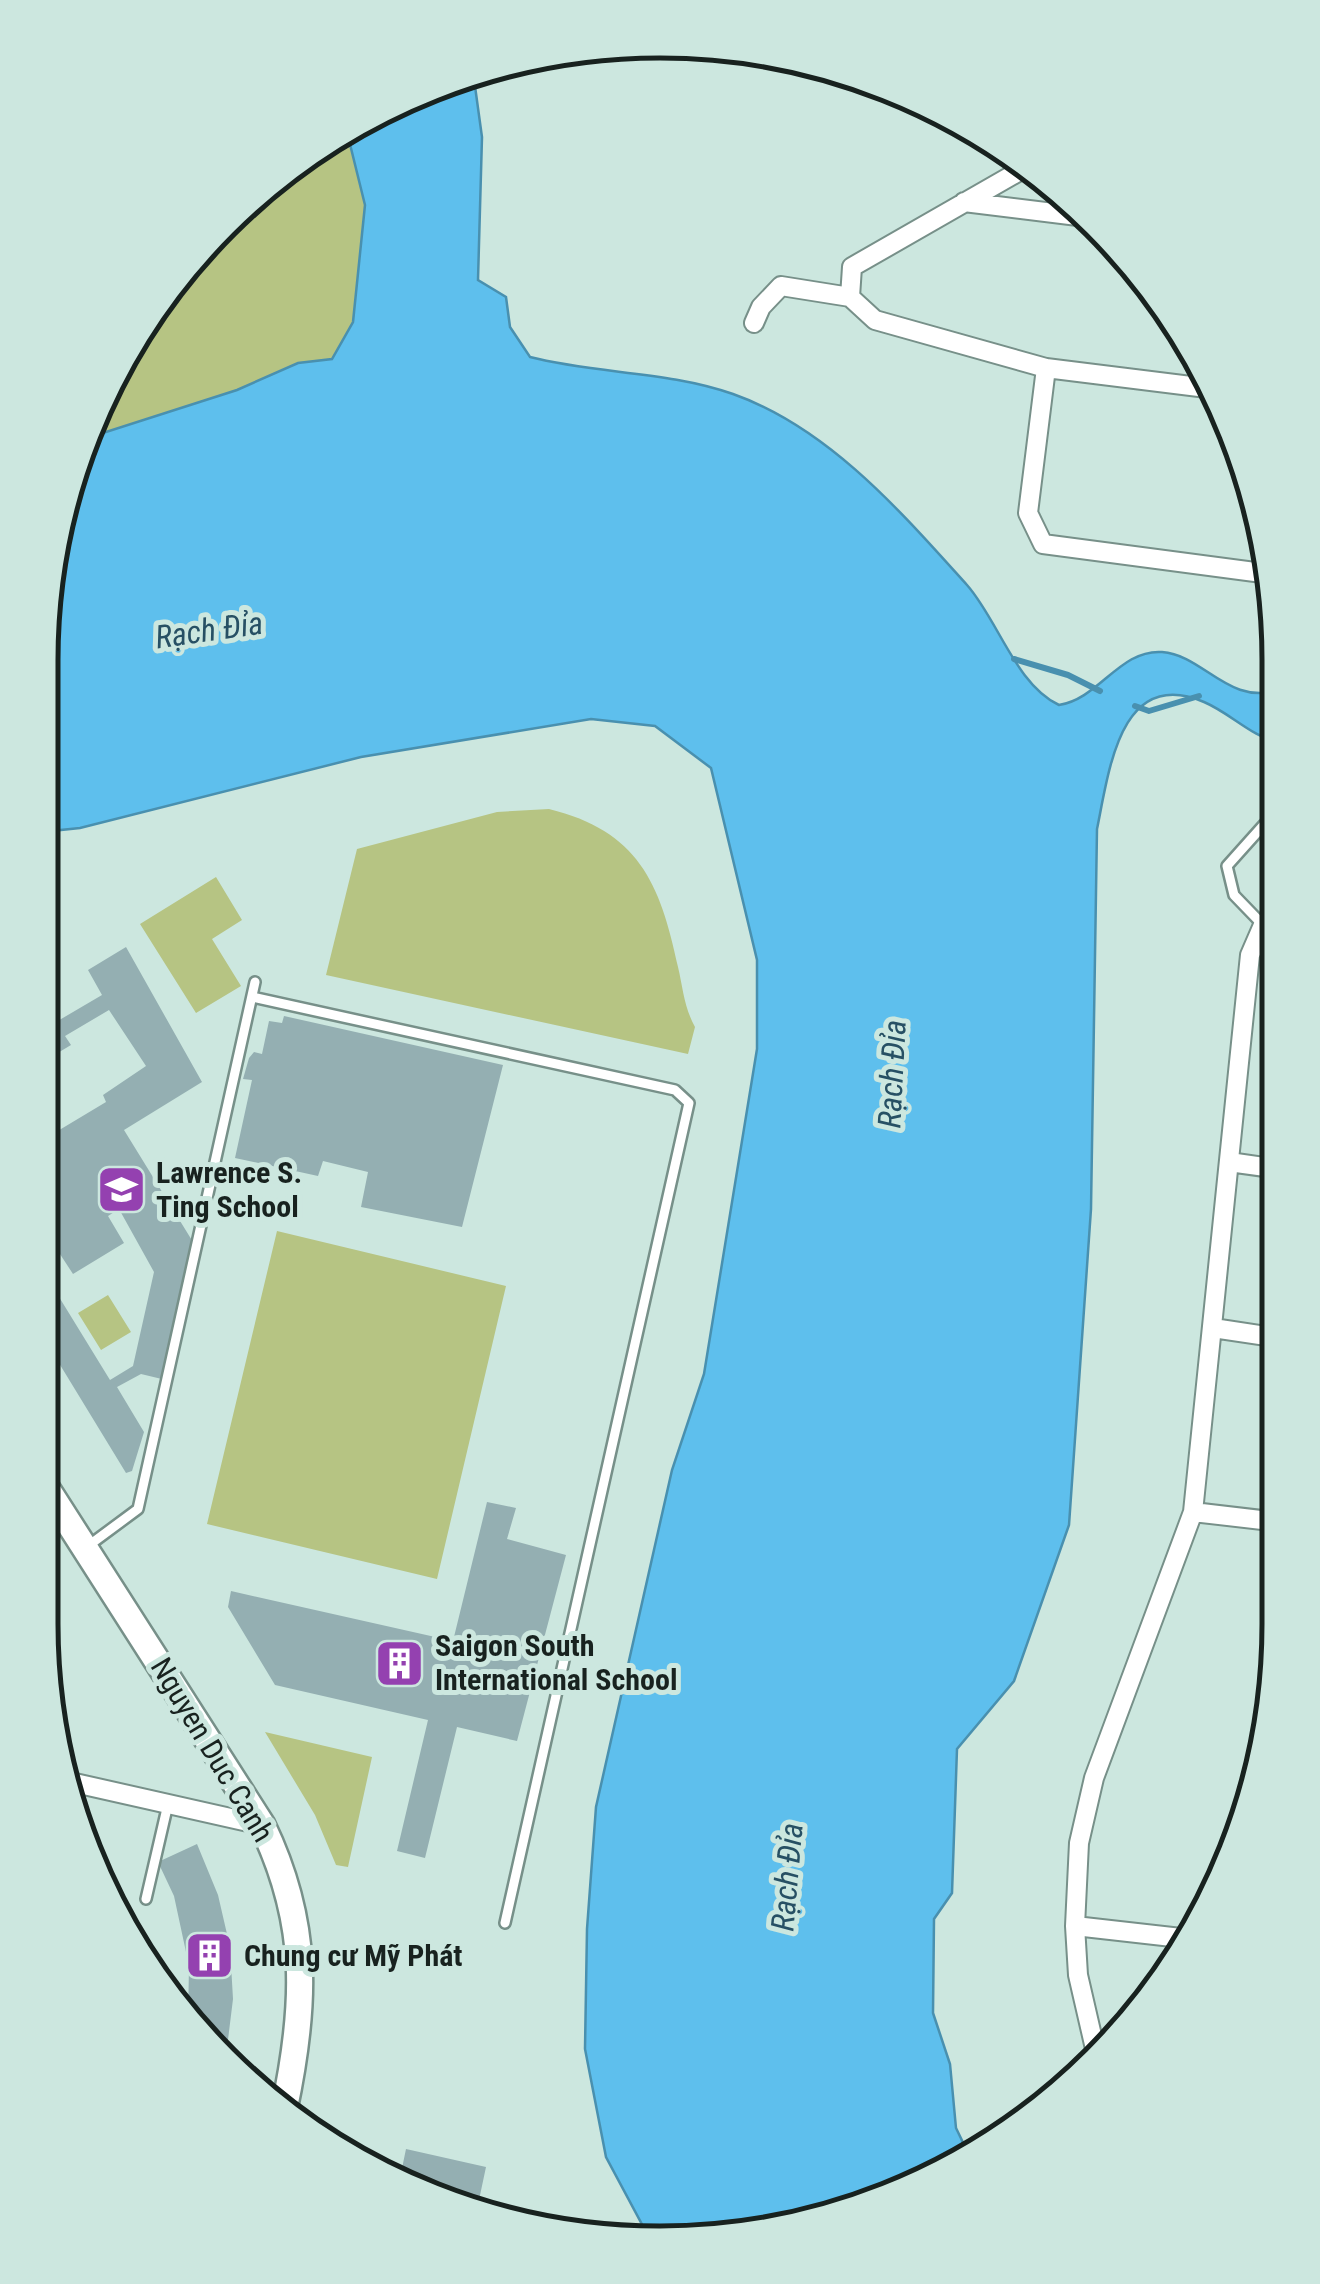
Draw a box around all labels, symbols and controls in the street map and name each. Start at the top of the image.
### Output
water label: Rạch Đỉa [153,604,265,656]
water label: Rạch Đỉa [870,1019,914,1129]
place label: Lawrence S. Ting School [156,1155,302,1224]
school or university icon: Lawrence S. Ting School [95,1164,147,1216]
place label: Saigon South International School [435,1628,677,1697]
building icon: Saigon South International School [374,1637,426,1689]
street label: Nguyen Duc Canh [144,1651,281,1848]
water label: Rạch Đỉa [763,1821,811,1933]
building icon: Chung cư Mỹ Phát [183,1930,235,1982]
place label: Chung cư Mỹ Phát [244,1938,463,1973]

